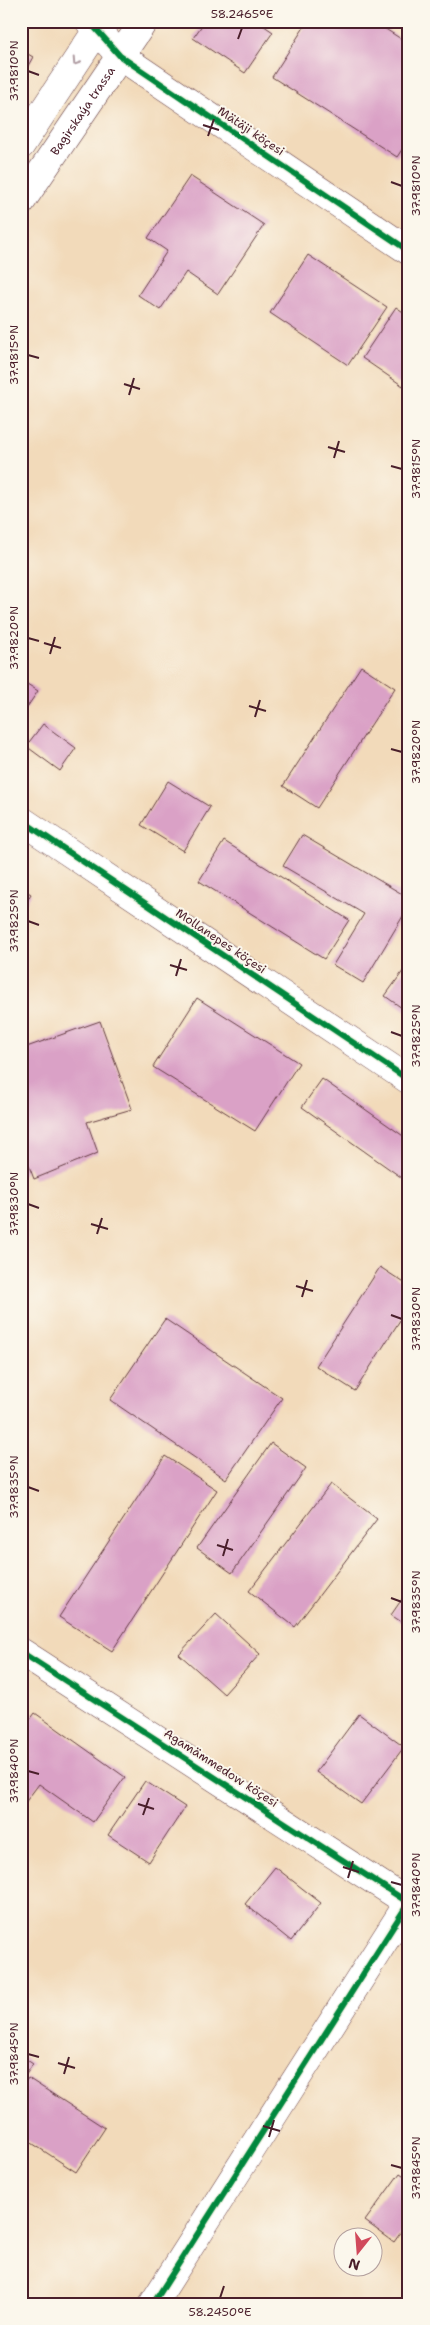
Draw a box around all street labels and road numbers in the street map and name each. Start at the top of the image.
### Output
street label: Bagirskaýa trassa [47,63,119,159]
street label: Mätäji köçesi [215,103,287,159]
street label: Mollanepes köçesi [173,905,269,977]
street label: Agamämmedow köçesi [161,1725,281,1811]

